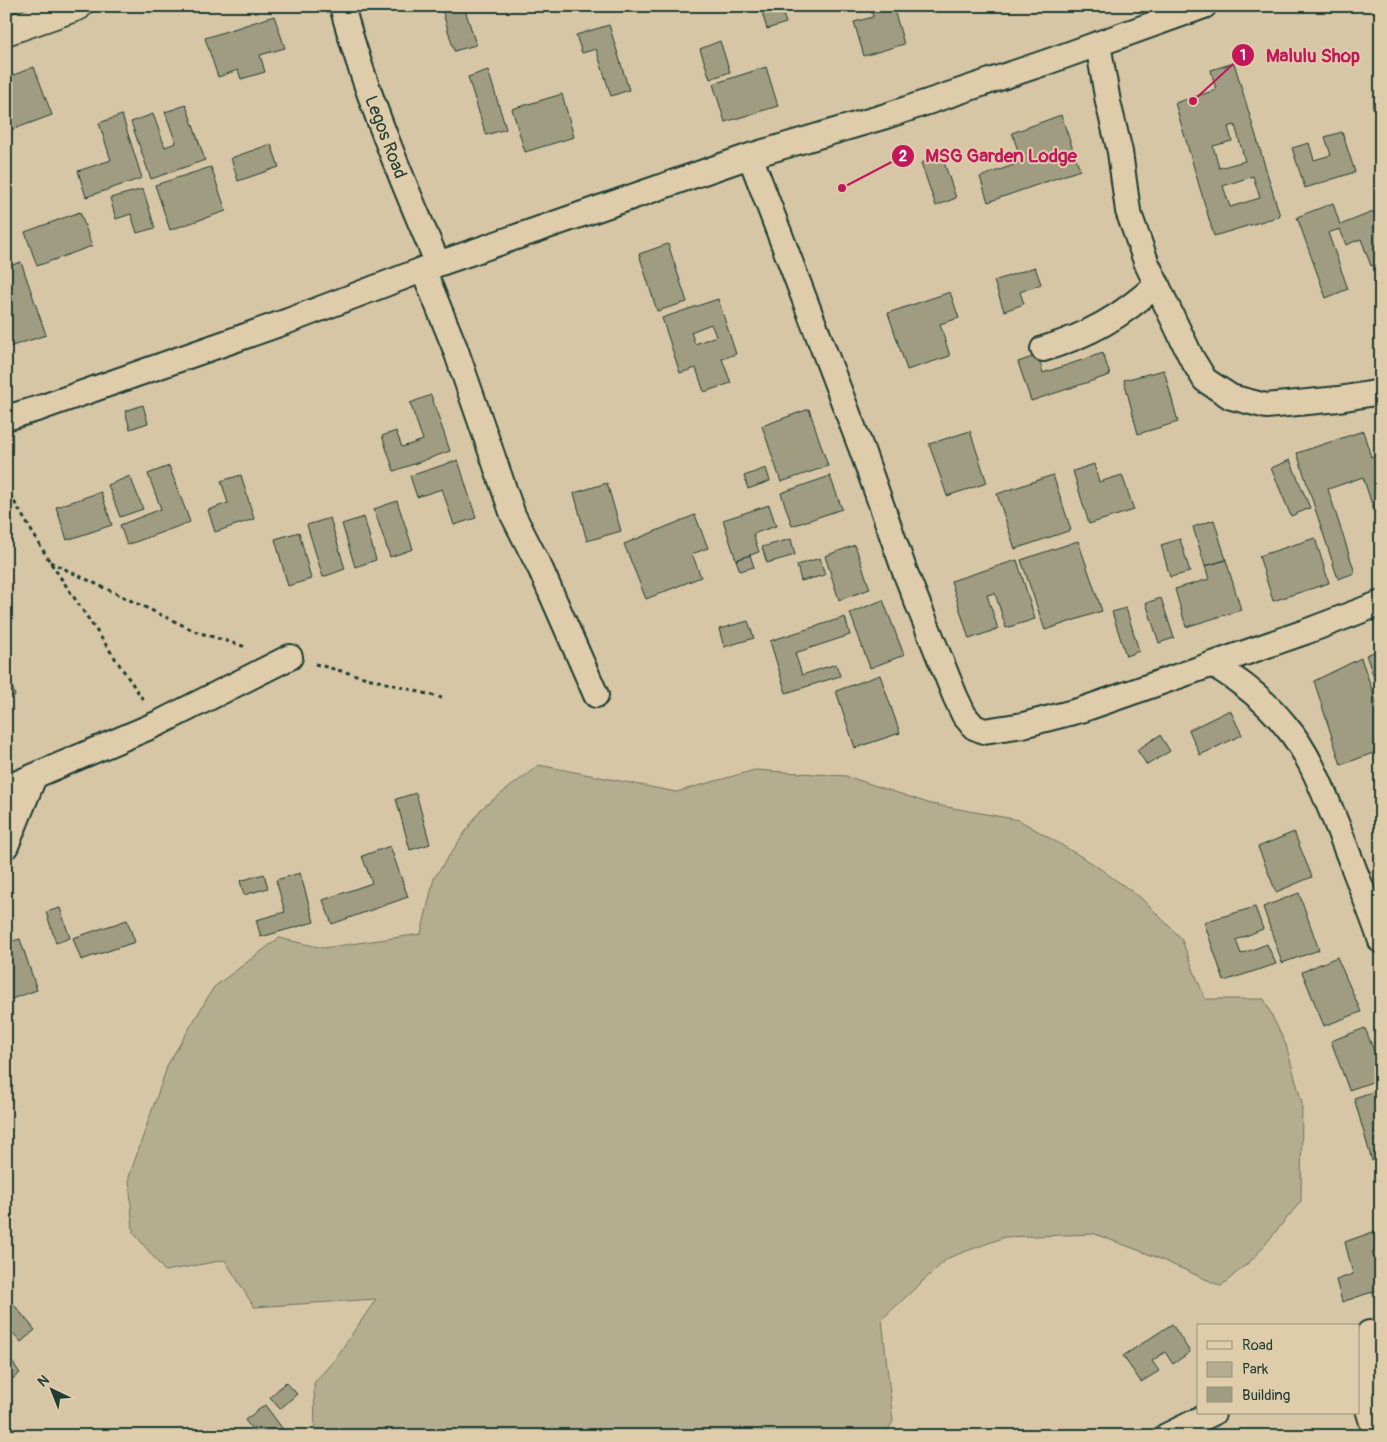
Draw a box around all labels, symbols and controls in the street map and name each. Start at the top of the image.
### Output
callout: Malulu Shop [1230,38,1370,72]
text: Malulu Shop [1266,44,1360,68]
text: 1 [1240,46,1246,65]
street label: Legos Road [359,92,412,182]
callout: MSG Garden Lodge [890,139,1087,173]
text: MSG Garden Lodge [925,144,1077,168]
text: 2 [899,147,907,166]
legend [1197,1324,1360,1414]
text: Road [1242,1336,1273,1355]
text: Park [1242,1360,1269,1379]
north arrow [28,1364,78,1414]
text: N [34,1371,53,1390]
text: Building [1242,1386,1290,1405]

